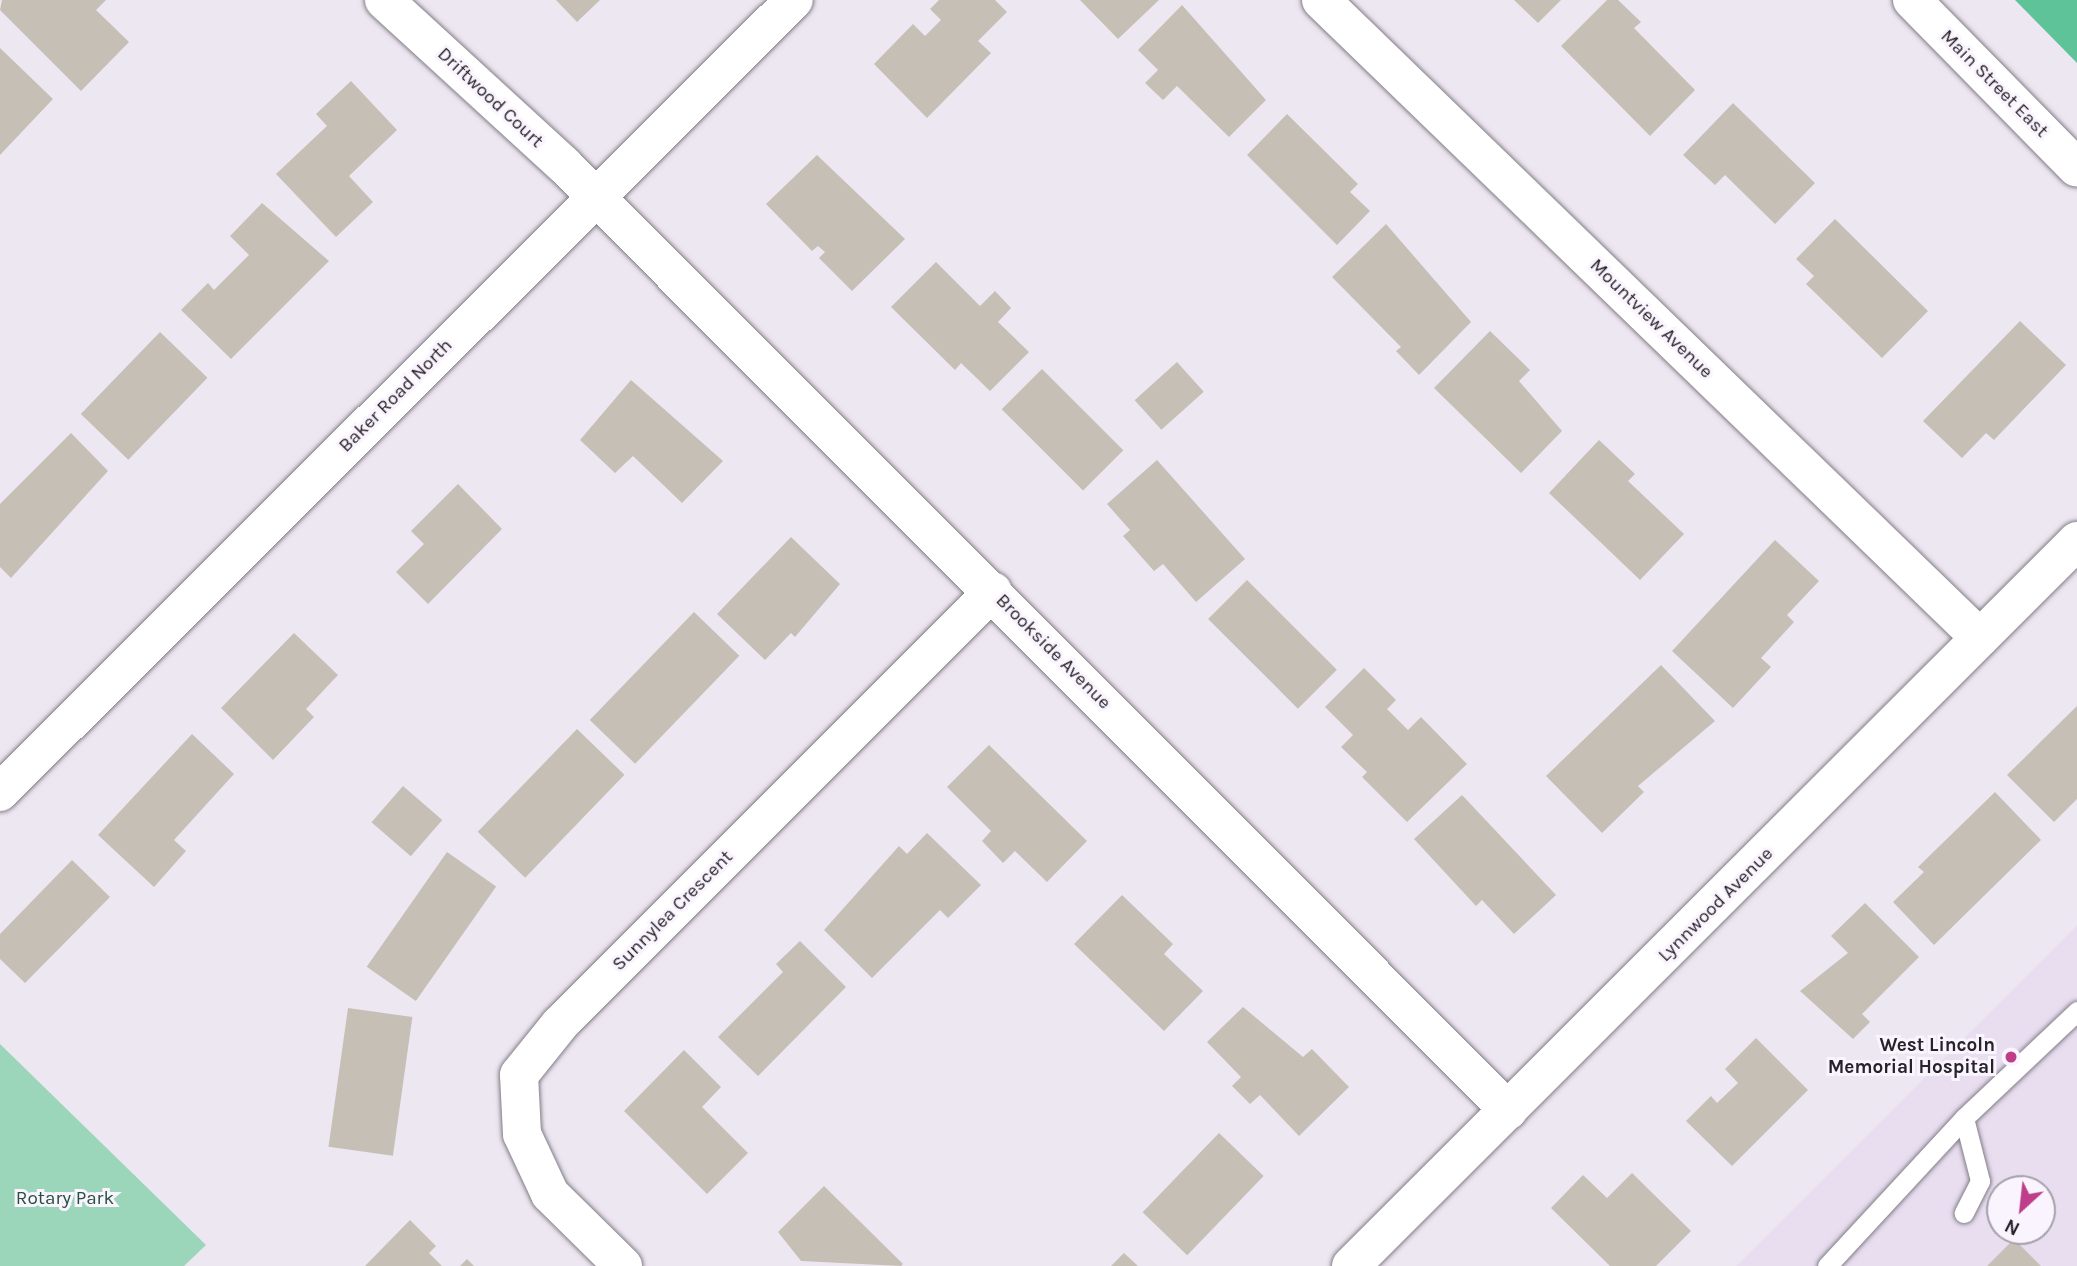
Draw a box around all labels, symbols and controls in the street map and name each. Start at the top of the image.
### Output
street label: Main Street East [1935,25,2053,143]
street label: Driftwood Court [432,43,548,153]
street label: Mountview Avenue [1585,254,1717,384]
street label: Baker Road North [334,334,458,458]
street label: Brookside Avenue [991,590,1115,714]
street label: Lynnwood Avenue [1654,843,1778,967]
street label: Sunnylea Crescent [608,846,738,976]
place label: West Lincoln Memorial Hospital [1828,1035,1995,1079]
marker: West Lincoln Memorial Hospital [2001,1047,2021,1067]
north arrow [1986,1175,2056,1245]
park label: Rotary Park [16,1188,114,1210]
text: N [2001,1214,2023,1240]

